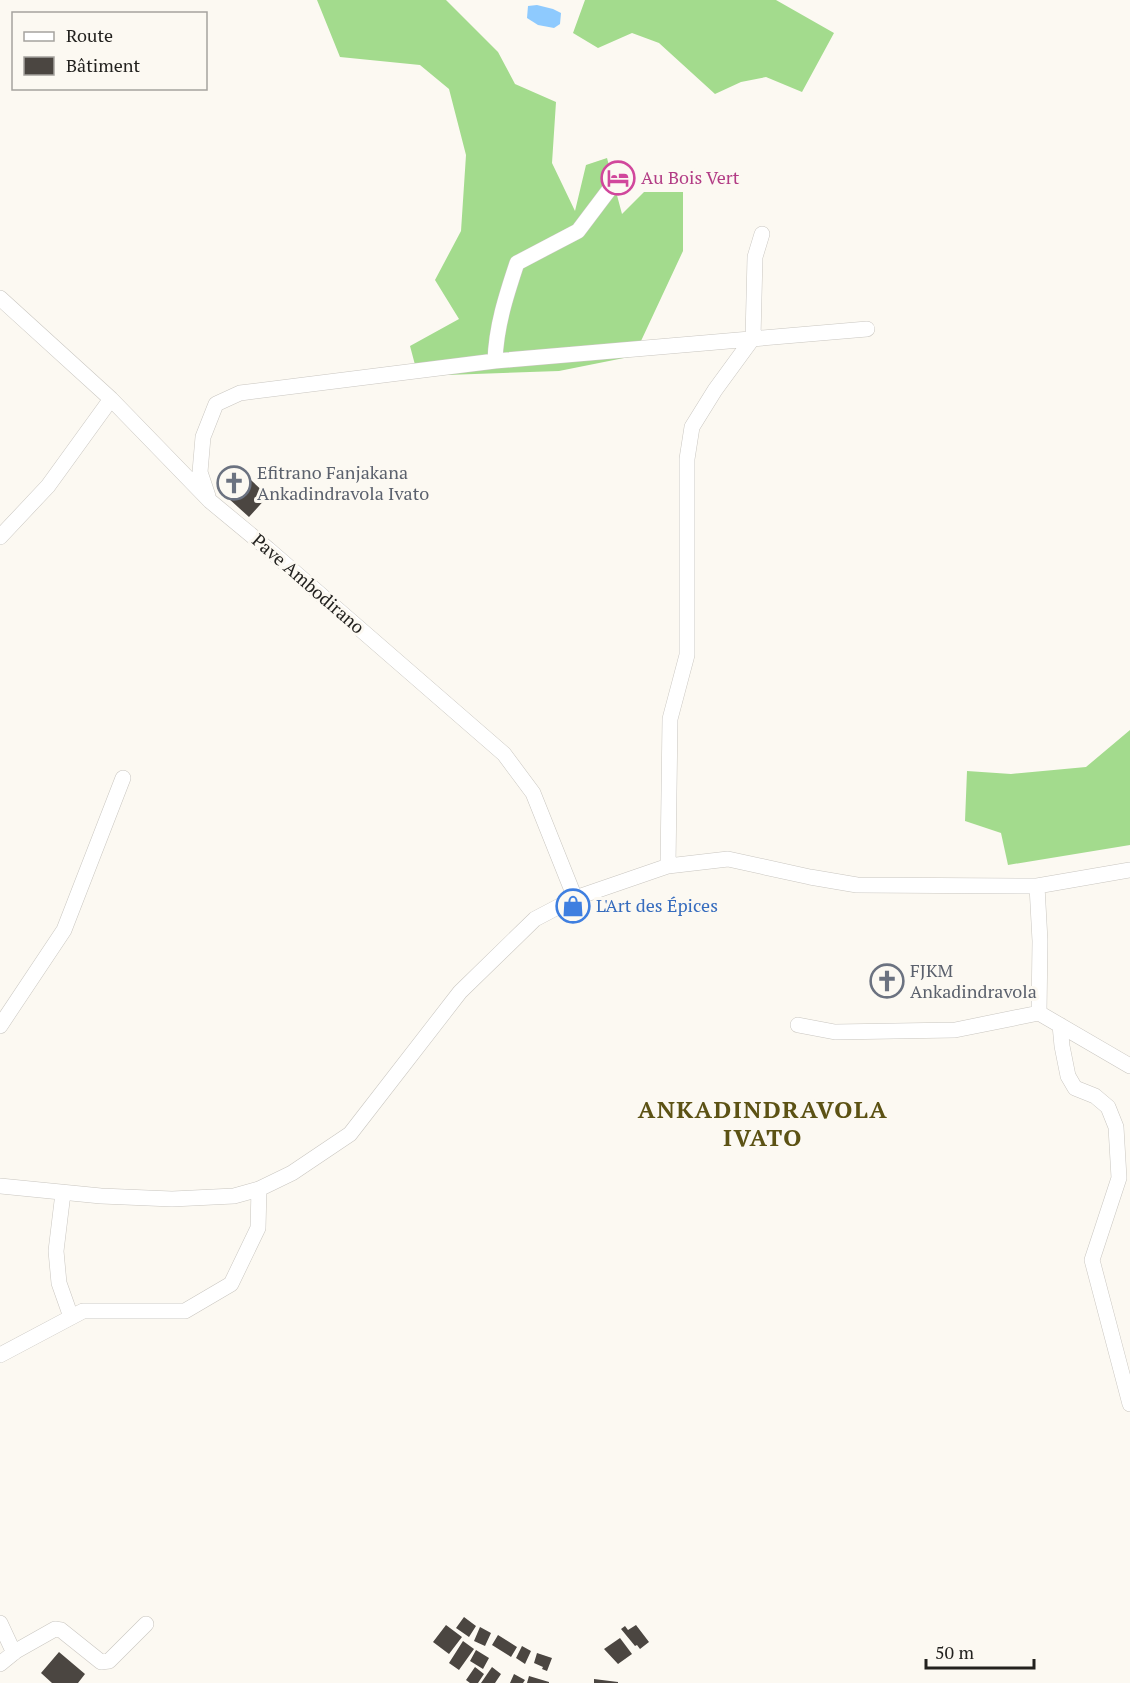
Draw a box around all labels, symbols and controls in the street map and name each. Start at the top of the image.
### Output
legend [12,12,207,90]
text: Route [66,23,113,47]
text: Bâtiment [66,53,141,77]
hotel icon: Au Bois Vert [600,160,636,196]
place label: Au Bois Vert [641,165,740,189]
place label: Efitrano Fanjakana Ankadindravola Ivato [257,460,429,505]
church icon: Efitrano Fanjakana Ankadindravola Ivato [216,465,252,501]
street label: Pave Ambodirano [247,528,370,639]
shop icon: L'Art des Épices [555,888,591,924]
place label: L'Art des Épices [596,893,718,917]
place label: FJKM Ankadindravola [910,958,1037,1003]
church icon: FJKM Ankadindravola [869,963,905,999]
district label: ANKADINDRAVOLA IVATO [638,1093,888,1153]
scale bar [926,1632,1034,1670]
text: 50 m [935,1640,975,1664]

